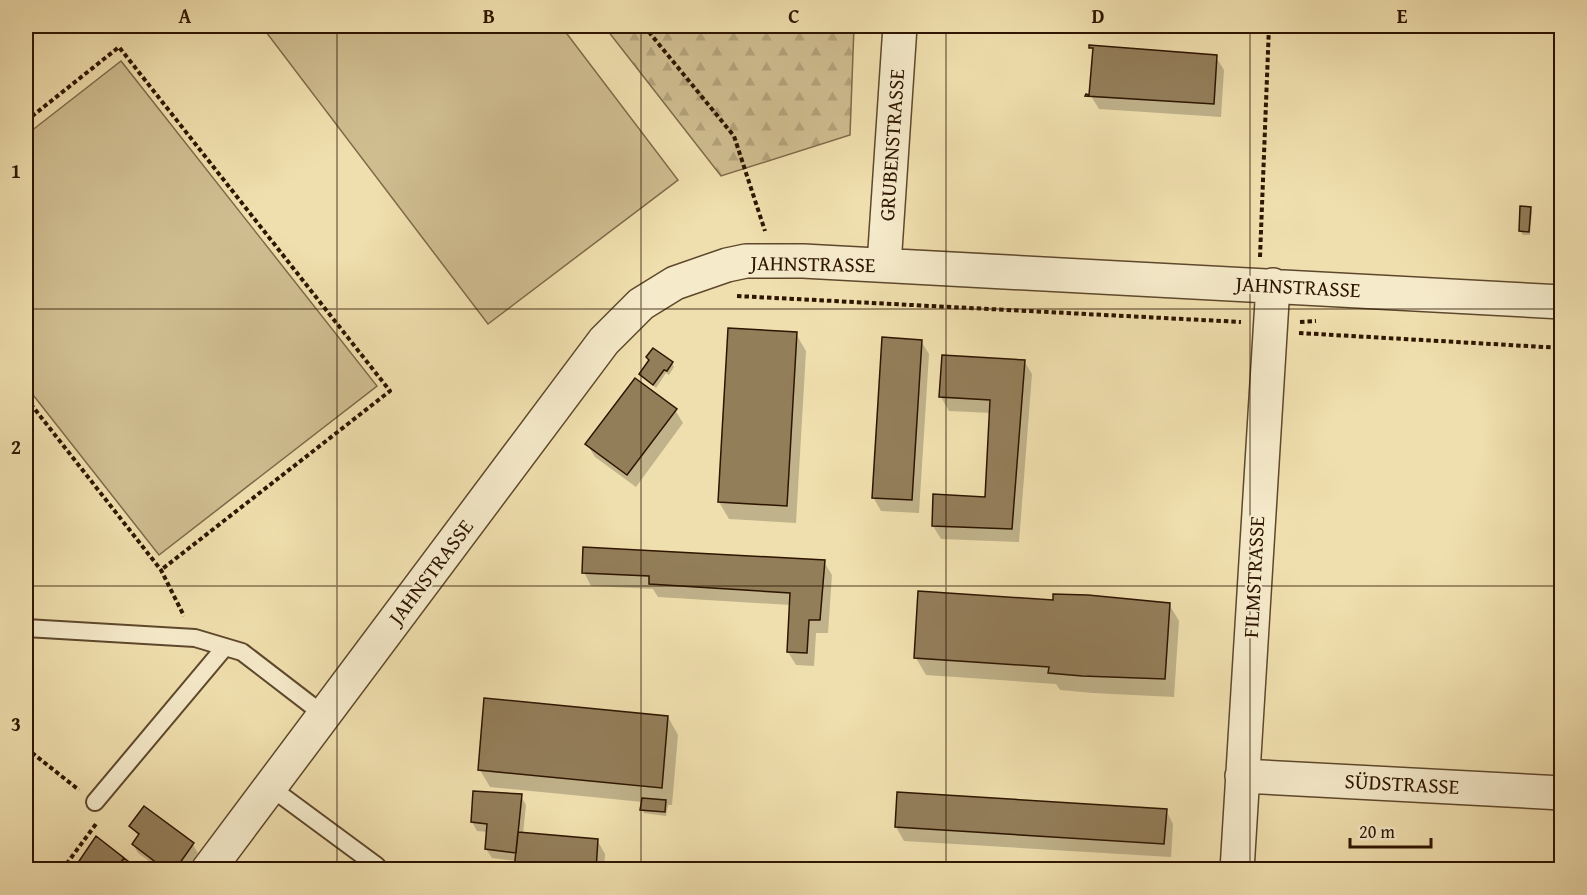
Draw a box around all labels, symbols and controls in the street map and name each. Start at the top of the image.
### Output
text: A [179,1,192,30]
text: B [483,1,495,30]
text: C [788,1,800,30]
text: D [1091,1,1105,30]
text: E [1397,1,1408,30]
street label: GRUBENSTRASSE [871,67,912,222]
text: 1 [11,156,21,185]
street label: JAHNSTRASSE [747,247,876,280]
street label: JAHNSTRASSE [1232,268,1362,305]
text: 2 [11,432,21,461]
street label: JAHNSTRASSE [379,512,481,633]
street label: FILMSTRASSE [1235,515,1272,639]
text: 3 [11,709,21,738]
street label: SÜDSTRASSE [1344,765,1461,802]
scale bar [1350,811,1431,849]
text: 20 m [1359,818,1395,845]

